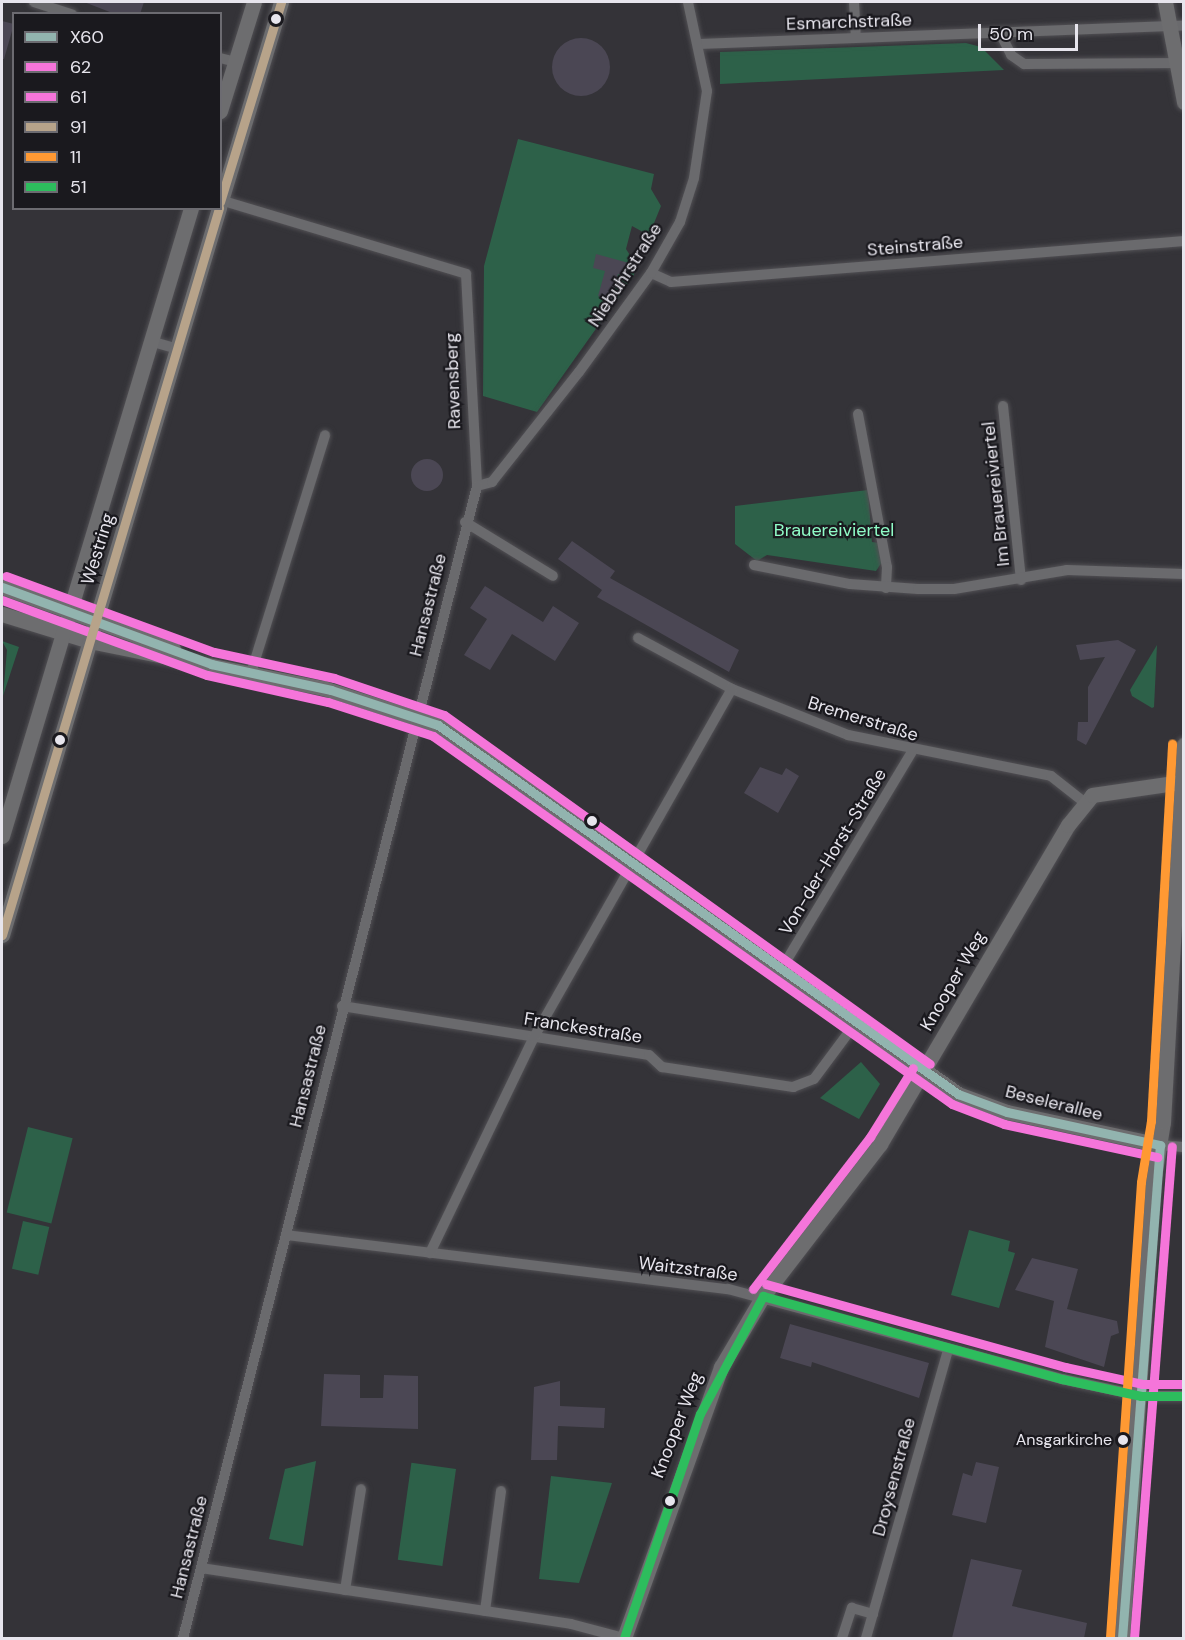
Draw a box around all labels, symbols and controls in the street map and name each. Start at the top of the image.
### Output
street label: Esmarchstraße [786,9,912,35]
legend [12,12,222,210]
scale bar [981,12,1082,50]
unlabelled marker [270,13,282,25]
text: 50 m [989,22,1033,46]
text: X60 [70,25,104,49]
text: 62 [70,55,91,79]
text: 61 [70,85,87,109]
text: 91 [70,115,87,139]
text: 11 [70,145,81,169]
text: 51 [70,175,87,199]
street label: Niebuhrstraße [583,219,667,331]
street label: Steinstraße [866,231,964,261]
street label: Ravensberg [441,332,465,430]
street label: Im Brauereiviertel [978,421,1014,567]
street label: Westring [77,511,119,587]
park label: Brauereiviertel [774,519,894,541]
street label: Hansastraße [405,551,451,659]
street label: Bremerstraße [805,692,921,746]
unlabelled marker [54,734,66,746]
street label: Von-der-Horst-Straße [775,765,891,939]
unlabelled marker [586,815,598,827]
street label: Knooper Weg [916,927,990,1035]
street label: Franckestraße [522,1008,644,1048]
street label: Hansastraße [285,1022,331,1130]
street label: Beselerallee [1003,1080,1105,1126]
street label: Waitzstraße [637,1252,739,1286]
street label: Knooper Weg [647,1369,707,1481]
street label: Droysenstraße [868,1415,920,1539]
place label: Ansgarkirche [1016,1430,1112,1450]
marker: Ansgarkirche [1117,1434,1129,1446]
street label: Hansastraße [166,1493,212,1601]
unlabelled marker [664,1495,676,1507]

